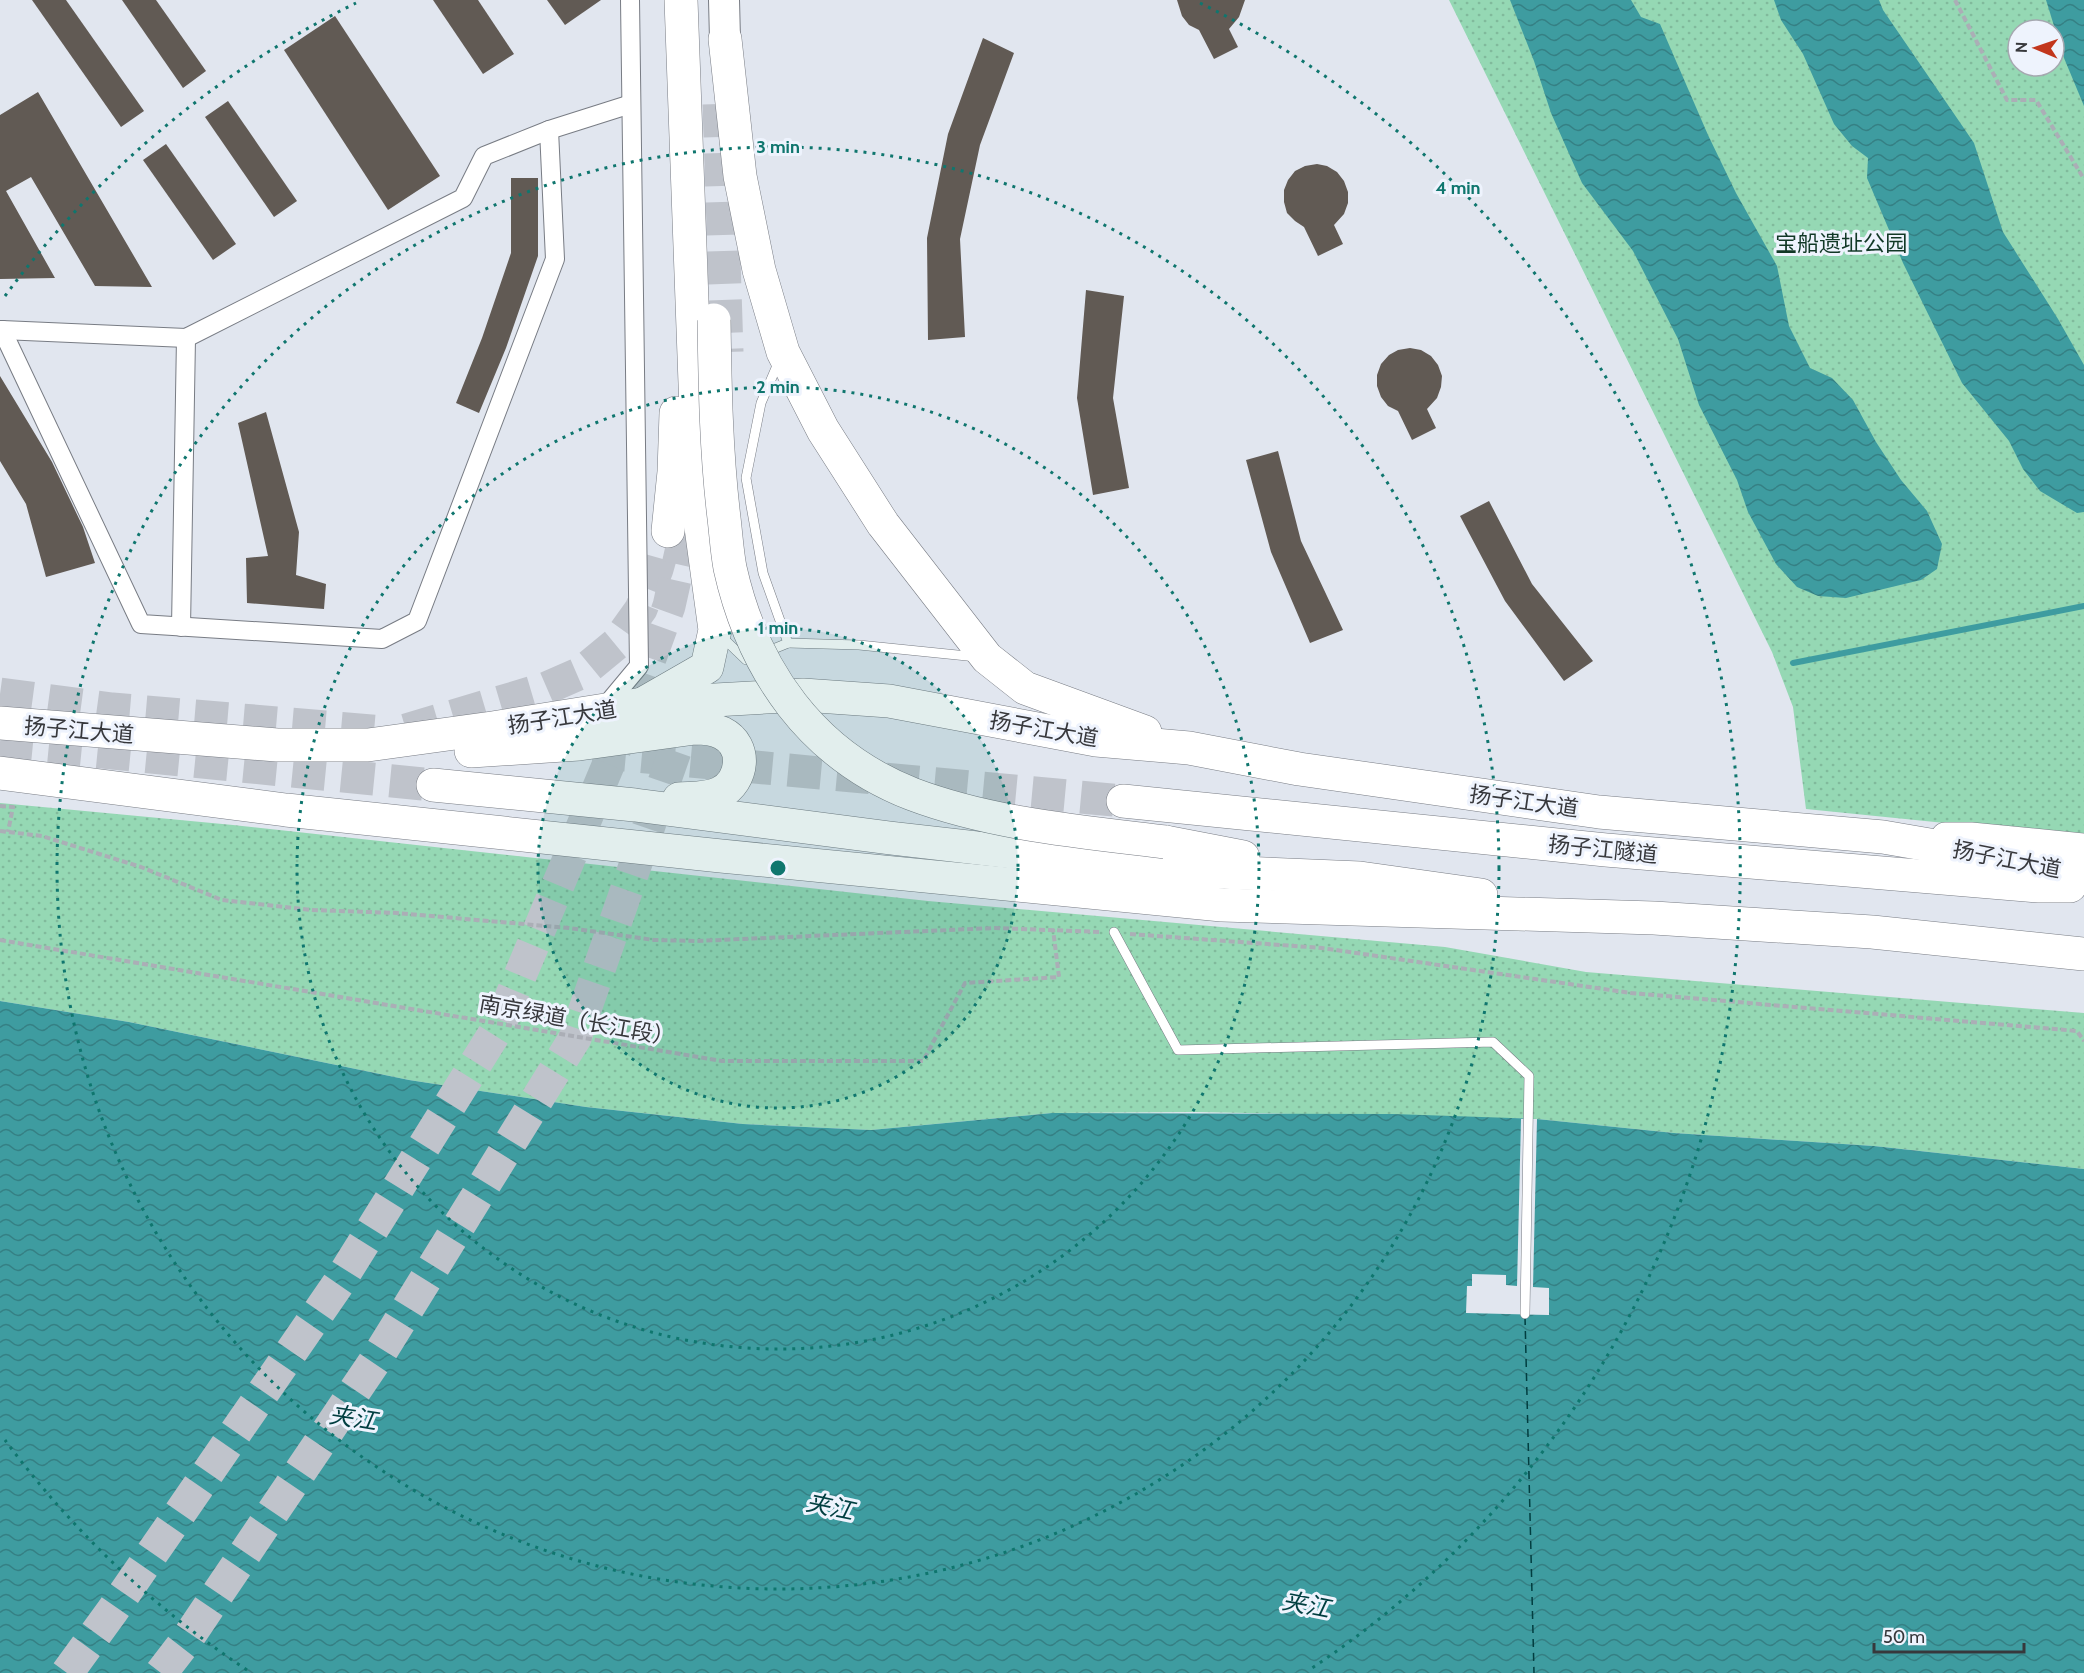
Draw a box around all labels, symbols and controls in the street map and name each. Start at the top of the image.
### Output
north arrow [2006,18,2066,78]
text: N [2012,42,2031,53]
text: 3 min [756,136,800,158]
text: 4 min [1435,177,1481,199]
park label: 宝船遗址公园 [1775,230,1907,257]
text: 2 min [756,376,800,398]
text: 1 min [758,617,798,639]
street label: 扬子江大道 [506,696,619,739]
street label: 扬子江大道 [987,707,1100,752]
street label: 扬子江大道 [23,712,135,749]
street label: 扬子江大道 [1468,780,1580,823]
street label: 扬子江隧道 [1547,830,1659,869]
street label: 扬子江大道 [1950,836,2063,883]
centre of rings [768,858,788,878]
street label: 南京绿道（长江段） [477,990,677,1051]
water label: 夹江 [327,1399,382,1436]
water label: 夹江 [804,1487,860,1526]
water label: 夹江 [1280,1586,1335,1624]
scale bar [1874,1616,2024,1654]
text: 50 m [1883,1626,1925,1648]

